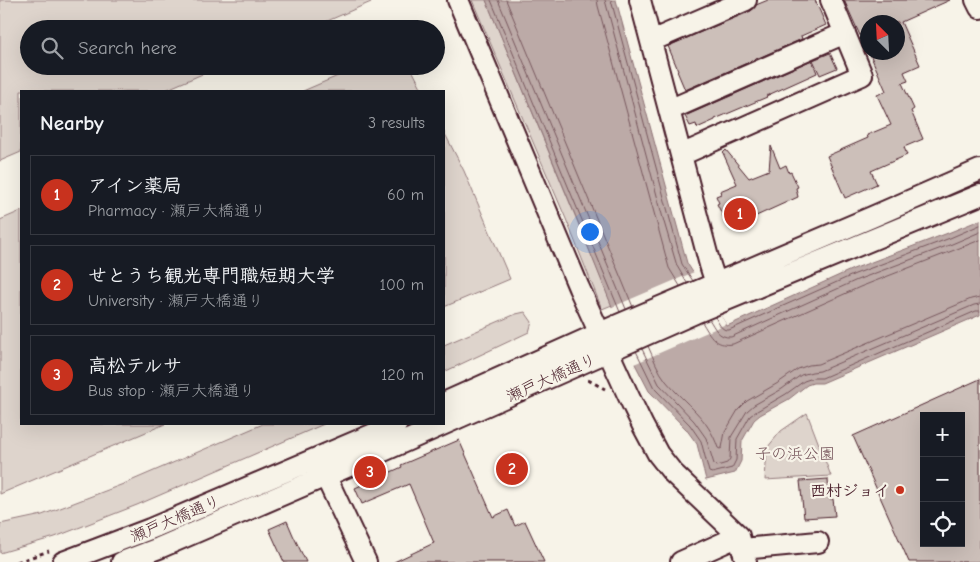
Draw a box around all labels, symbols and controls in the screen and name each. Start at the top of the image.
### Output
north arrow [860,15,905,60]
search box [20,20,445,75]
icon: search [38,34,66,62]
text: Search here [78,37,177,59]
text: Nearby [40,111,104,135]
text: 3 results [368,114,425,132]
text: アイン薬局 [88,175,182,197]
text: 1 [54,186,60,204]
text: 60 m [387,186,424,204]
pin: 1 [724,195,756,233]
text: Pharmacy · 瀬戸大橋通り [88,202,266,220]
your location [577,219,603,245]
text: せとうち観光専門職短期大学 [88,265,335,287]
text: 2 [53,276,61,294]
text: 100 m [380,276,424,294]
text: University · 瀬戸大橋通り [88,292,264,310]
street label: 瀬戸大橋通り [504,350,599,406]
text: 高松テルサ [88,355,182,377]
text: 3 [53,366,61,384]
text: 120 m [381,366,424,384]
text: Bus stop · 瀬戸大橋通り [88,382,255,400]
map controls [920,412,965,547]
button: + [920,412,965,457]
park label: 子の浜公園 [755,445,835,463]
pin: 2 [496,450,528,488]
pin: 3 [354,453,386,491]
button: − [920,457,965,502]
place label: 西村ジョイ [810,482,890,500]
marker: 西村ジョイ [894,484,906,496]
street label: 瀬戸大橋通り [128,492,223,546]
button: locate [920,502,965,547]

